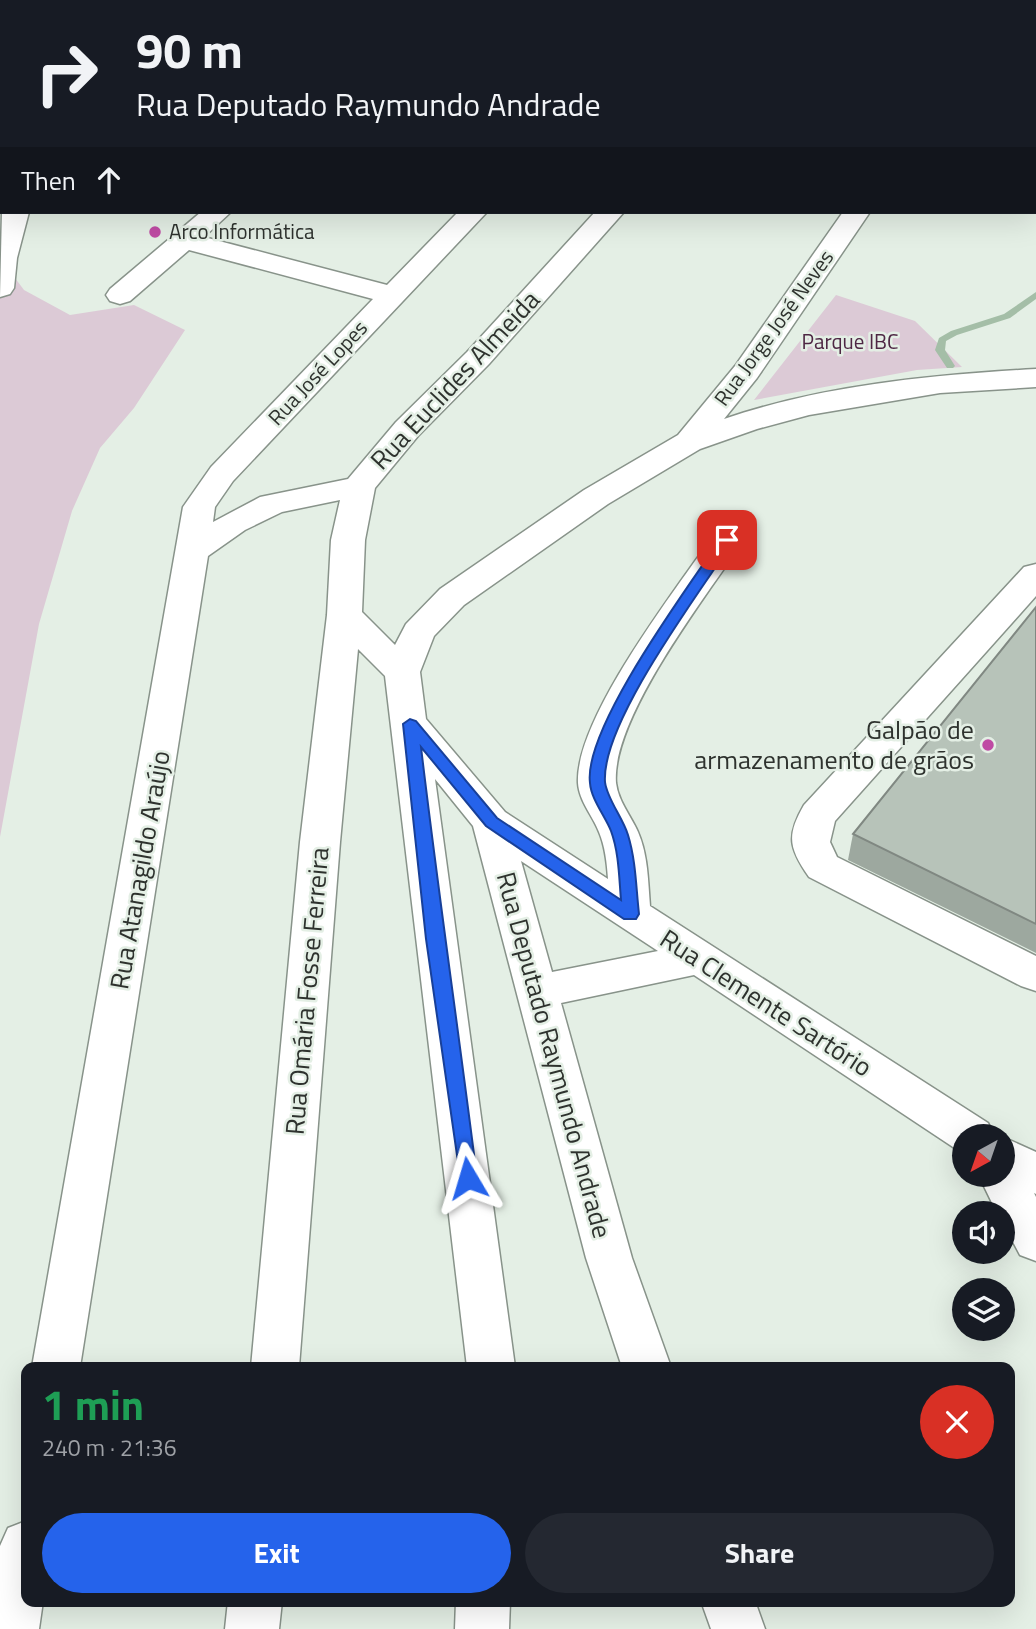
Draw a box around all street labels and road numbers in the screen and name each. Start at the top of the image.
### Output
street label: Rua Jorge José Neves [706,243,841,412]
street label: Rua Euclides Almeida [361,281,548,478]
street label: Rua José Lopes [260,313,375,432]
street label: Rua Atanagildo Araújo [99,747,180,992]
street label: Rua Omária Fosse Ferreira [274,845,339,1136]
street label: Rua Deputado Raymundo Andrade [487,867,622,1242]
street label: Rua Clemente Sartório [653,919,880,1086]

